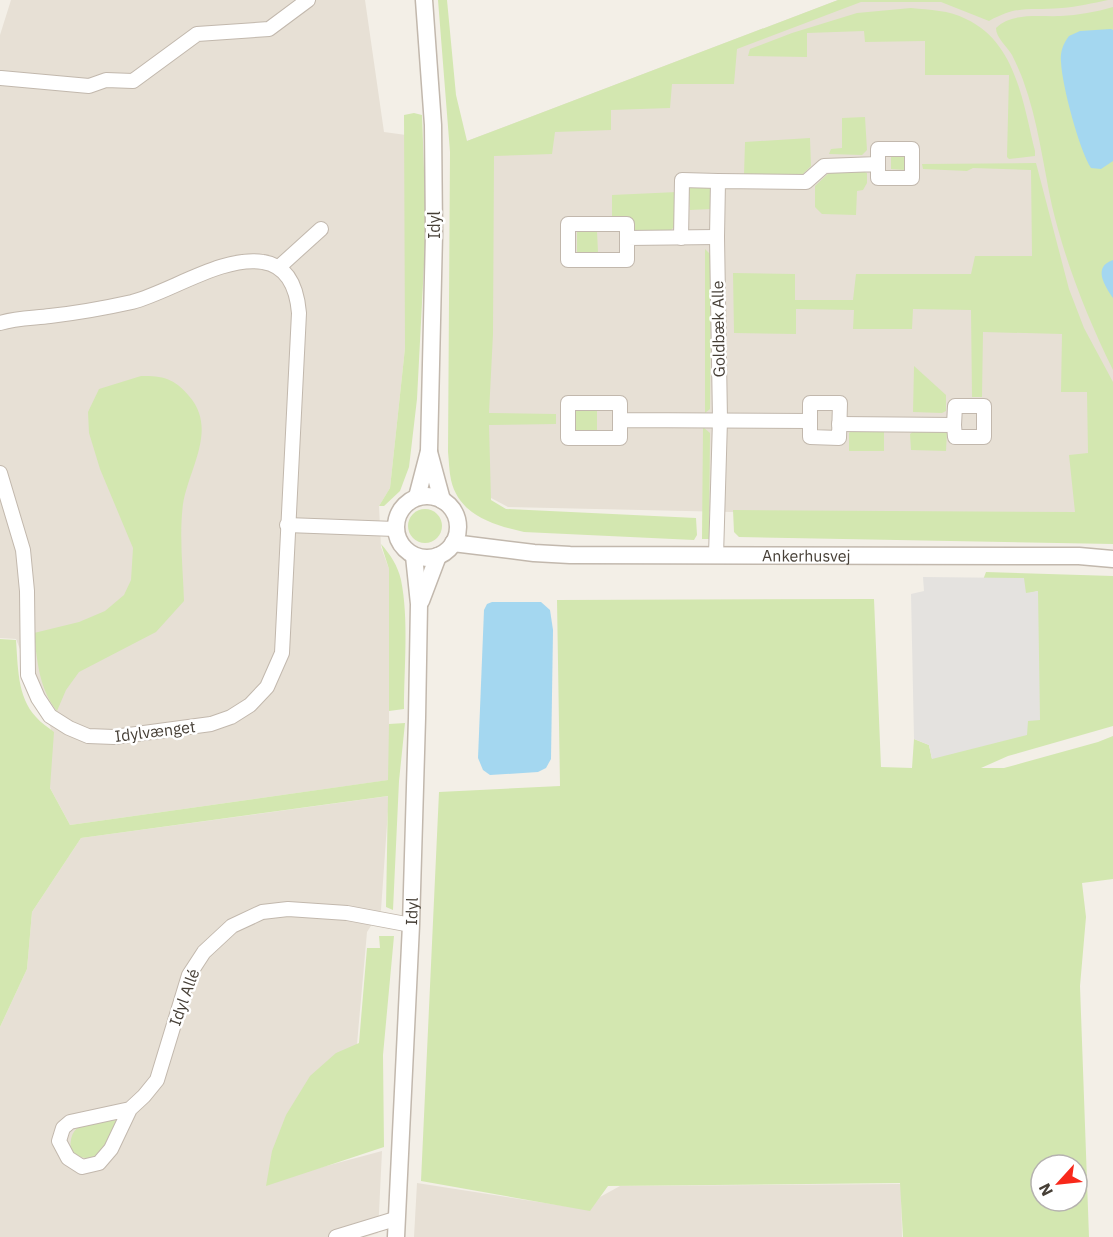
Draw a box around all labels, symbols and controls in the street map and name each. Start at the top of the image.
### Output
street label: Idyl [424,211,444,239]
street label: Goldbæk Alle [707,280,729,378]
street label: Ankerhusvej [762,545,851,566]
street label: Idylvænget [113,716,197,746]
street label: Idyl [401,897,422,926]
street label: Idyl Allé [164,965,204,1028]
north arrow [1029,1153,1089,1213]
text: N [1034,1180,1057,1200]

